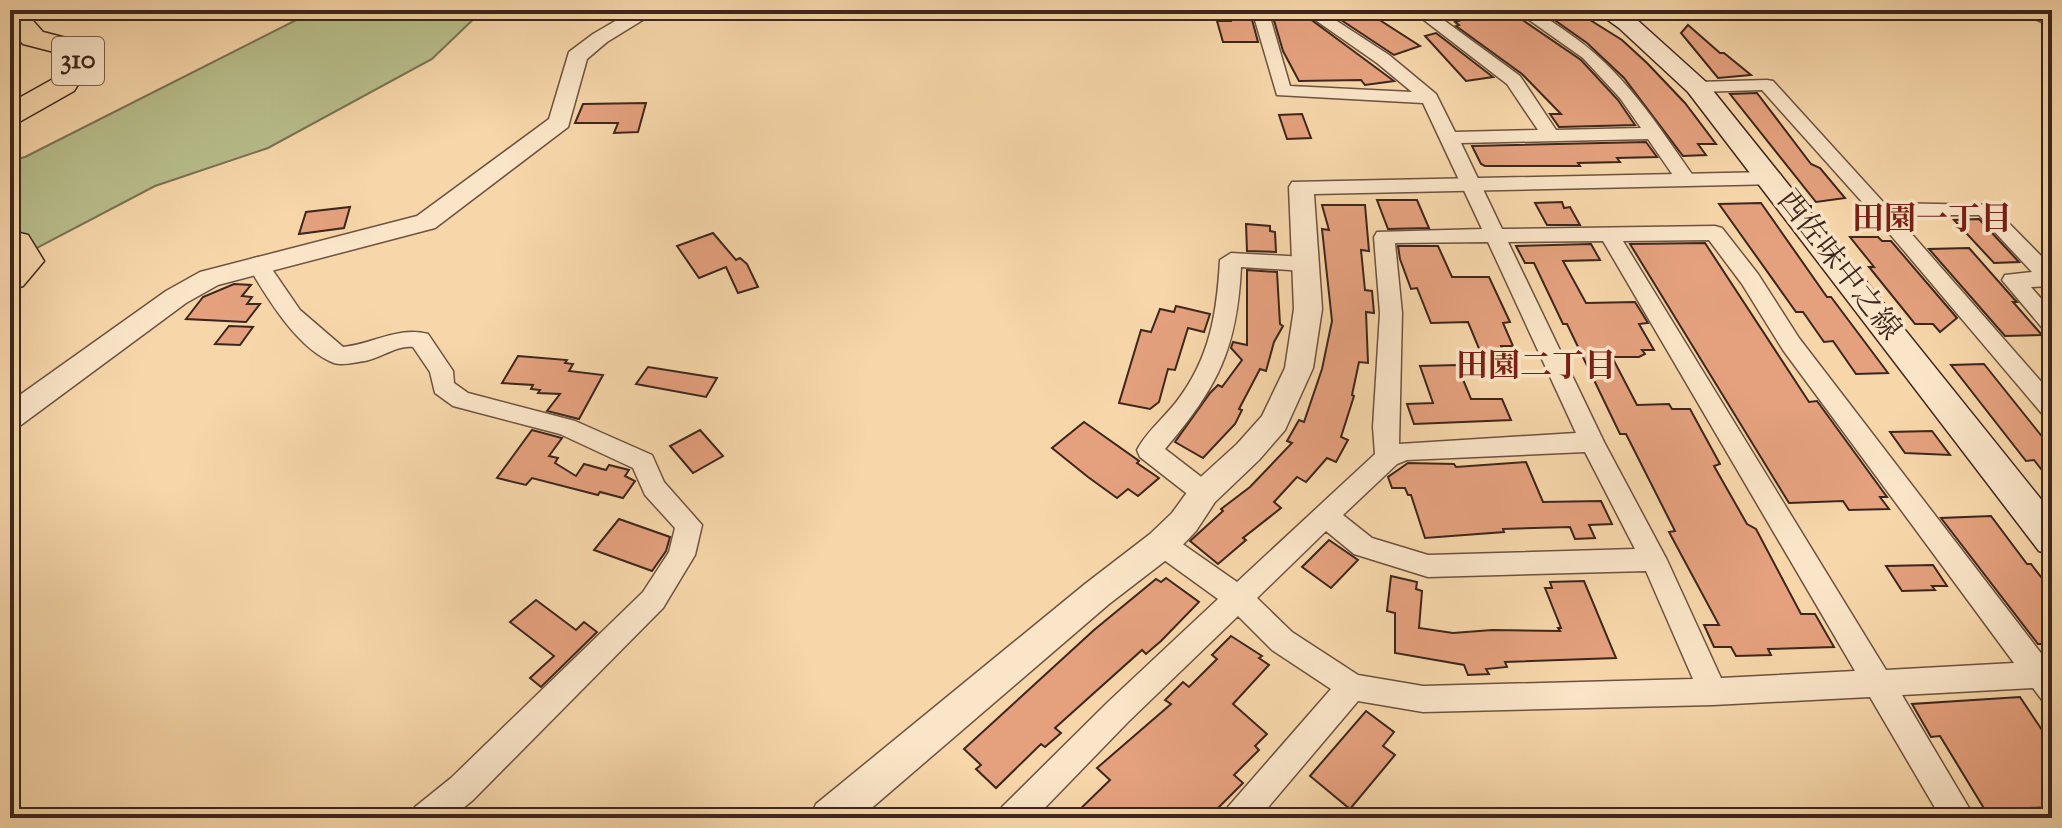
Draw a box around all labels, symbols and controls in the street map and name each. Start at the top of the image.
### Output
road number: 310 [52,37,104,85]
street label: 西佐味中之線 [1766,182,1910,350]
district label: 田園一丁目 [1852,198,2012,244]
district label: 田園二丁目 [1456,345,1616,391]

